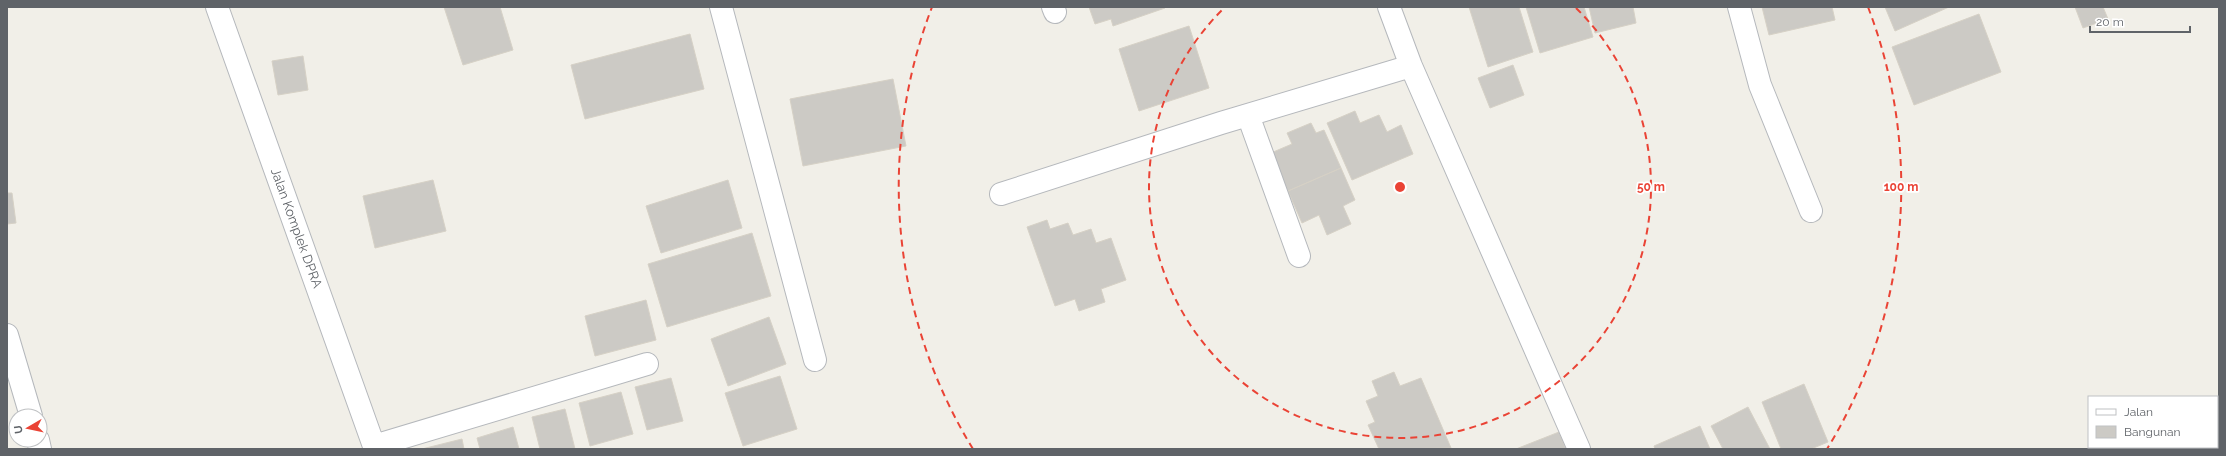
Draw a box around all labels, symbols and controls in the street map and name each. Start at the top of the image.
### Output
scale bar [2090,8,2190,34]
text: 20 m [2096,15,2124,29]
street label: Jalan Komplek DPRA [268,166,325,290]
centre of rings [1393,180,1407,194]
text: 50 m [1637,180,1665,194]
text: 100 m [1884,180,1918,194]
legend [2088,396,2218,448]
text: Jalan [2124,405,2153,419]
north arrow [8,408,48,448]
text: U [12,424,26,435]
text: Bangunan [2124,425,2181,439]

